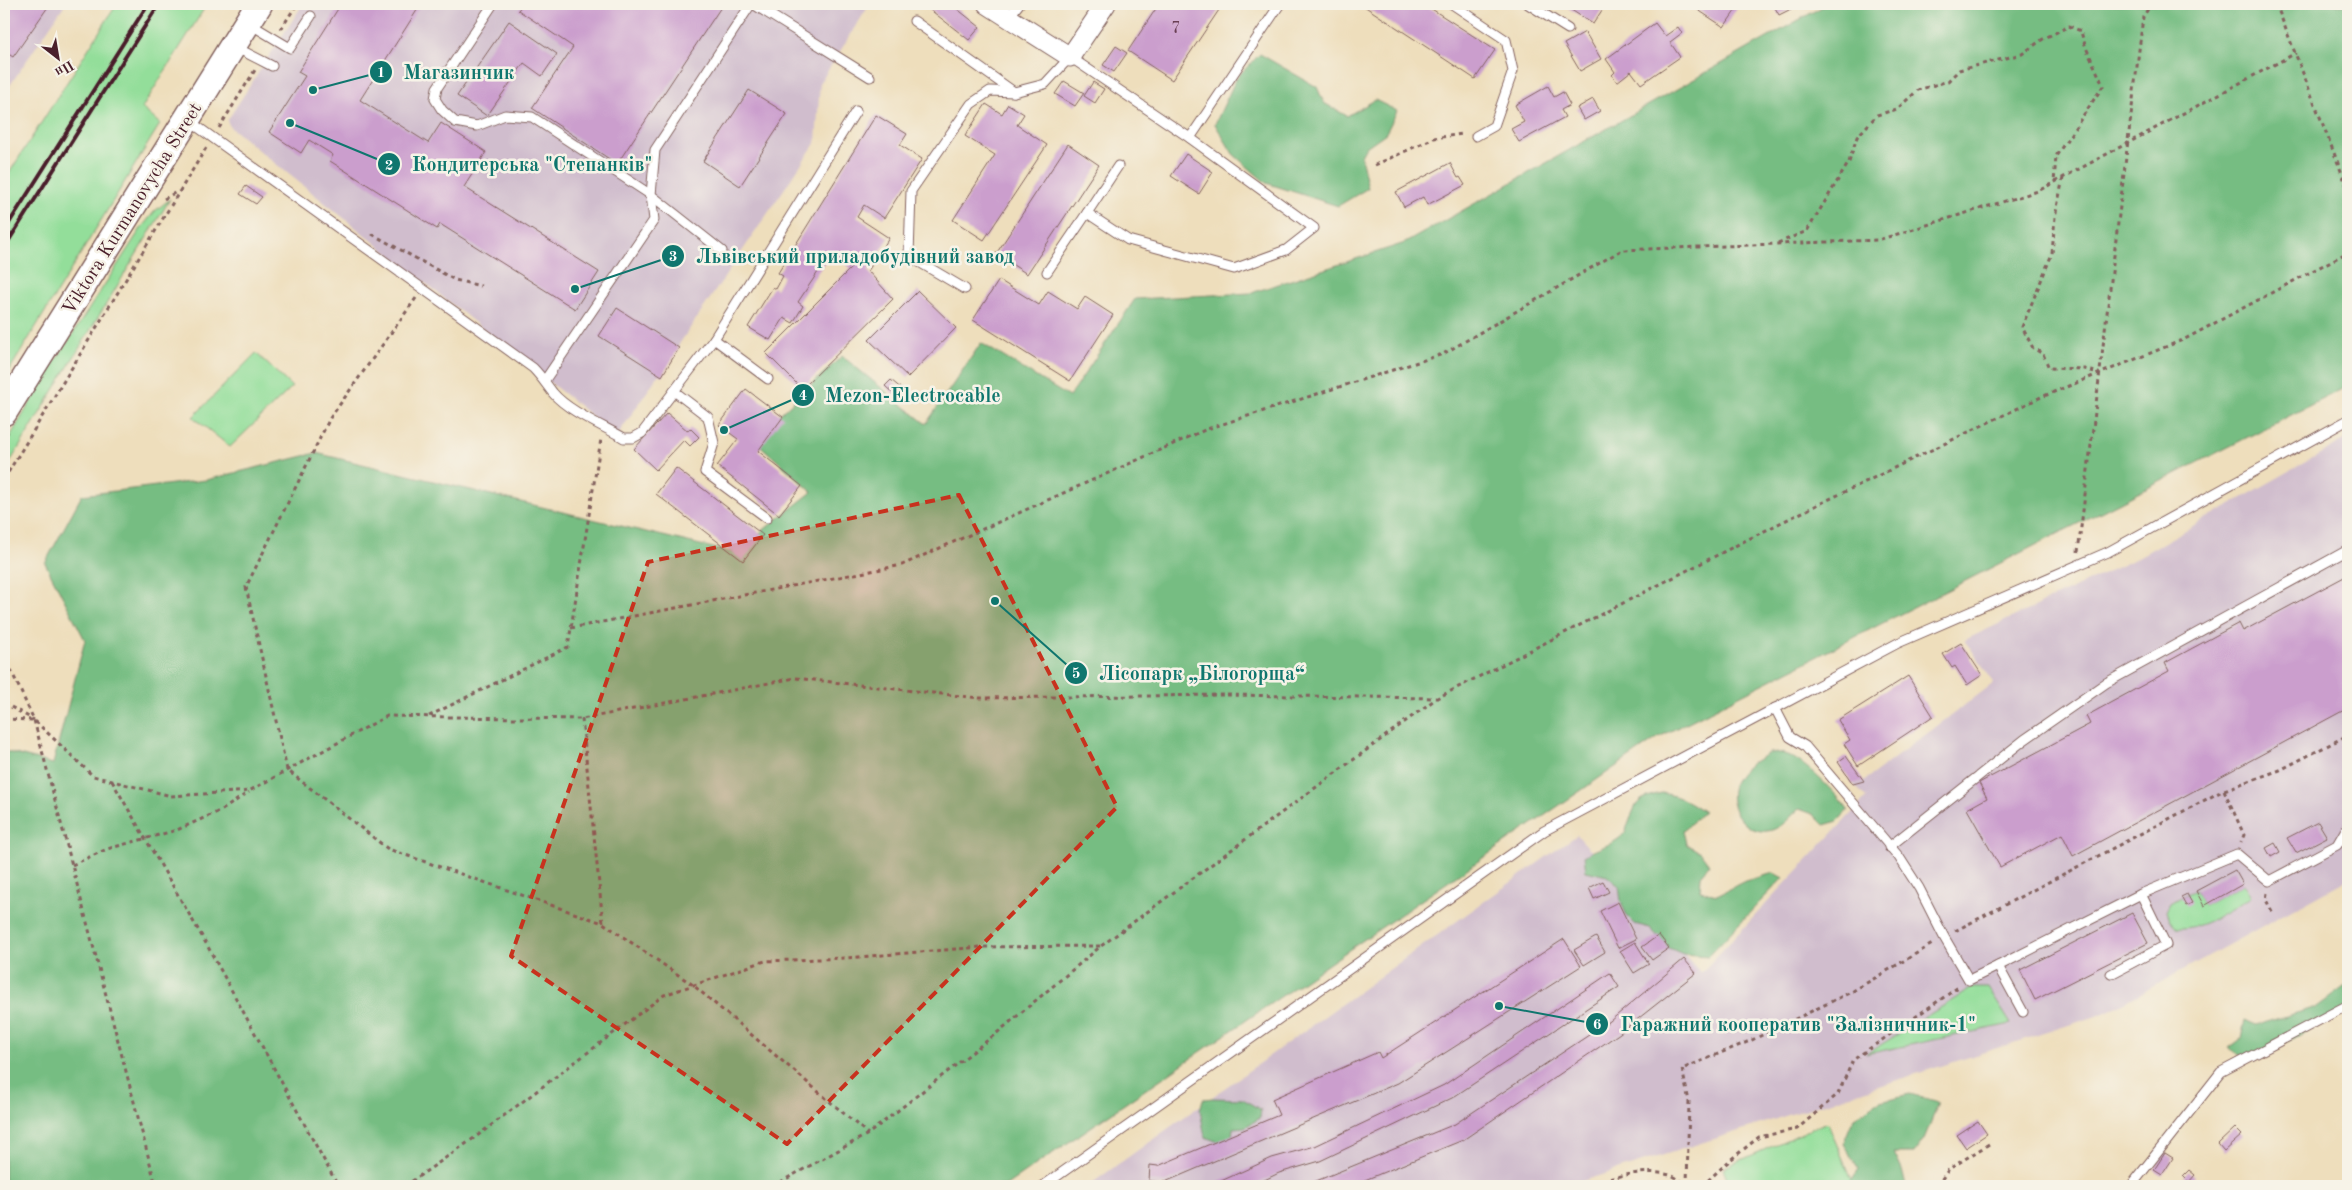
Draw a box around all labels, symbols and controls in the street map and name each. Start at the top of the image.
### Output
house number: 7 [1171,21,1181,37]
north arrow [32,32,82,82]
callout: Магазинчик [368,55,524,90]
text: Пн [52,57,76,79]
text: Магазинчик [404,64,515,84]
text: 1 [377,66,385,81]
street label: Viktora Kurmanovycha Street [60,100,206,319]
callout: Кондитерська "Степанків" [376,147,662,182]
text: Кондитерська "Степанків" [412,156,652,176]
text: 2 [385,159,393,174]
callout: Львівський приладобудівний завод [661,238,1024,273]
text: Львівський приладобудівний завод [696,248,1014,268]
text: 3 [669,250,677,265]
callout: Mezon-Electrocable [790,377,1011,412]
text: Mezon-Electrocable [825,387,1001,407]
text: 4 [799,389,807,404]
callout: Лісопарк „Білогорща“ [1064,656,1315,691]
text: Лісопарк „Білогорща“ [1099,664,1305,685]
text: 5 [1072,667,1080,682]
callout: Гаражний кооператив "Залізничник-1" [1585,1006,1985,1041]
text: Гаражний кооператив "Залізничник-1" [1620,1016,1976,1036]
text: 6 [1593,1018,1602,1033]

